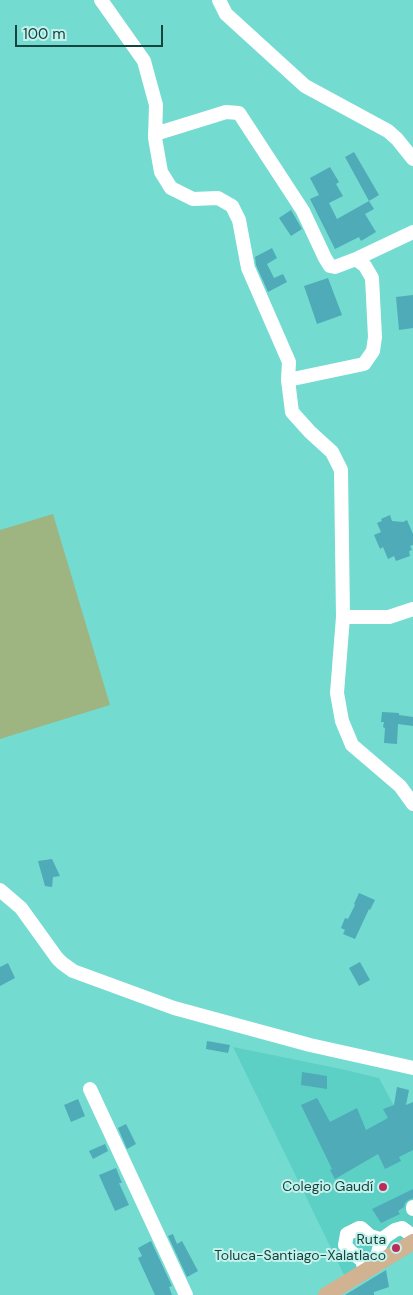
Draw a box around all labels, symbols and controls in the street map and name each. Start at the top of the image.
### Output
scale bar [18,15,165,47]
text: 100 m [23,24,66,44]
place label: Colegio Gaudí [282,1179,373,1195]
marker: Colegio Gaudí [377,1181,389,1193]
place label: Ruta Toluca-Santiago-Xalatlaco [214,1232,386,1264]
marker: Ruta Toluca-Santiago-Xalatlaco [390,1242,402,1254]

